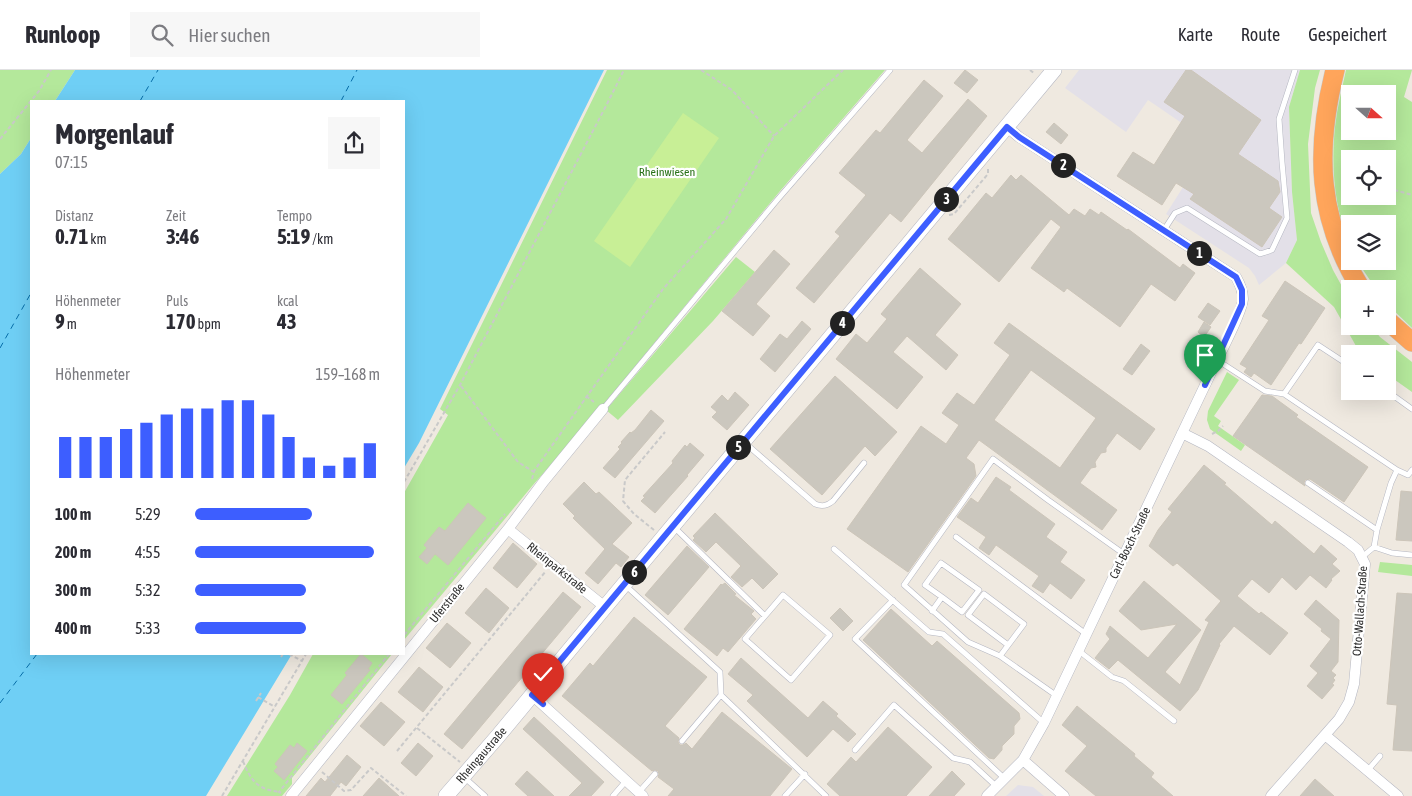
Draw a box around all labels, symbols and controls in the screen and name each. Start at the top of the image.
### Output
search box [130,12,480,57]
text: Runloop [25,21,100,48]
icon: search [148,21,176,49]
text: Hier suchen [188,24,271,46]
text: Karte [1178,24,1213,45]
text: Route [1241,24,1280,45]
text: Gespeichert [1308,24,1387,45]
north arrow [1341,85,1396,140]
map controls [1341,85,1396,400]
button: share [328,117,380,169]
text: Morgenlauf [55,118,174,150]
button: locate [1341,150,1396,205]
pin: 2 [1050,152,1076,178]
text: 07:15 [55,153,88,171]
text: 2 [1060,157,1067,173]
park label: Rheinwiesen [639,165,695,179]
pin: 3 [934,186,958,212]
text: 3 [943,191,950,207]
text: Distanz [55,208,93,224]
text: Zeit [166,208,186,224]
text: Tempo [277,208,312,224]
button: layers [1341,215,1396,270]
text: 0.71 [55,224,88,248]
text: 3:46 [166,224,199,248]
text: 5:19 [277,224,310,248]
text: km [88,231,107,247]
text: /km [310,231,333,247]
pin: 1 [1186,240,1212,266]
text: 1 [1196,245,1203,261]
button: + [1341,280,1396,335]
text: Höhenmeter [55,293,120,309]
text: Puls [166,293,188,309]
text: kcal [277,293,298,309]
text: 9 [55,309,65,333]
text: 170 [166,309,196,333]
text: 43 [277,309,297,333]
pin: 4 [830,310,854,336]
text: 4 [839,315,846,331]
text: m [65,316,77,332]
text: bpm [196,316,221,332]
pin [1184,334,1226,385]
icon: arrive [1191,341,1219,369]
button: − [1341,345,1396,400]
text: Höhenmeter [55,365,130,383]
text: 159–168 m [316,365,380,383]
pin: 5 [726,434,750,460]
text: 5 [735,439,742,455]
text: 100 m [55,505,91,523]
text: 5:29 [135,505,160,523]
street label: Carl-Bosch-Straße [1107,505,1153,581]
street label: Rheinparkstraße [524,539,590,597]
text: 200 m [55,543,91,561]
text: 4:55 [135,543,160,561]
pin: 6 [622,560,646,584]
text: 6 [631,564,638,580]
street label: Otto-Wallach-Straße [1350,566,1370,656]
street label: Uferstraße [427,580,467,626]
text: 300 m [55,581,91,599]
text: 5:32 [135,581,160,599]
text: 400 m [55,619,91,637]
text: 5:33 [135,619,160,637]
pin [522,653,564,704]
icon: check [529,660,557,688]
street label: Rheingaustraße [453,724,509,786]

